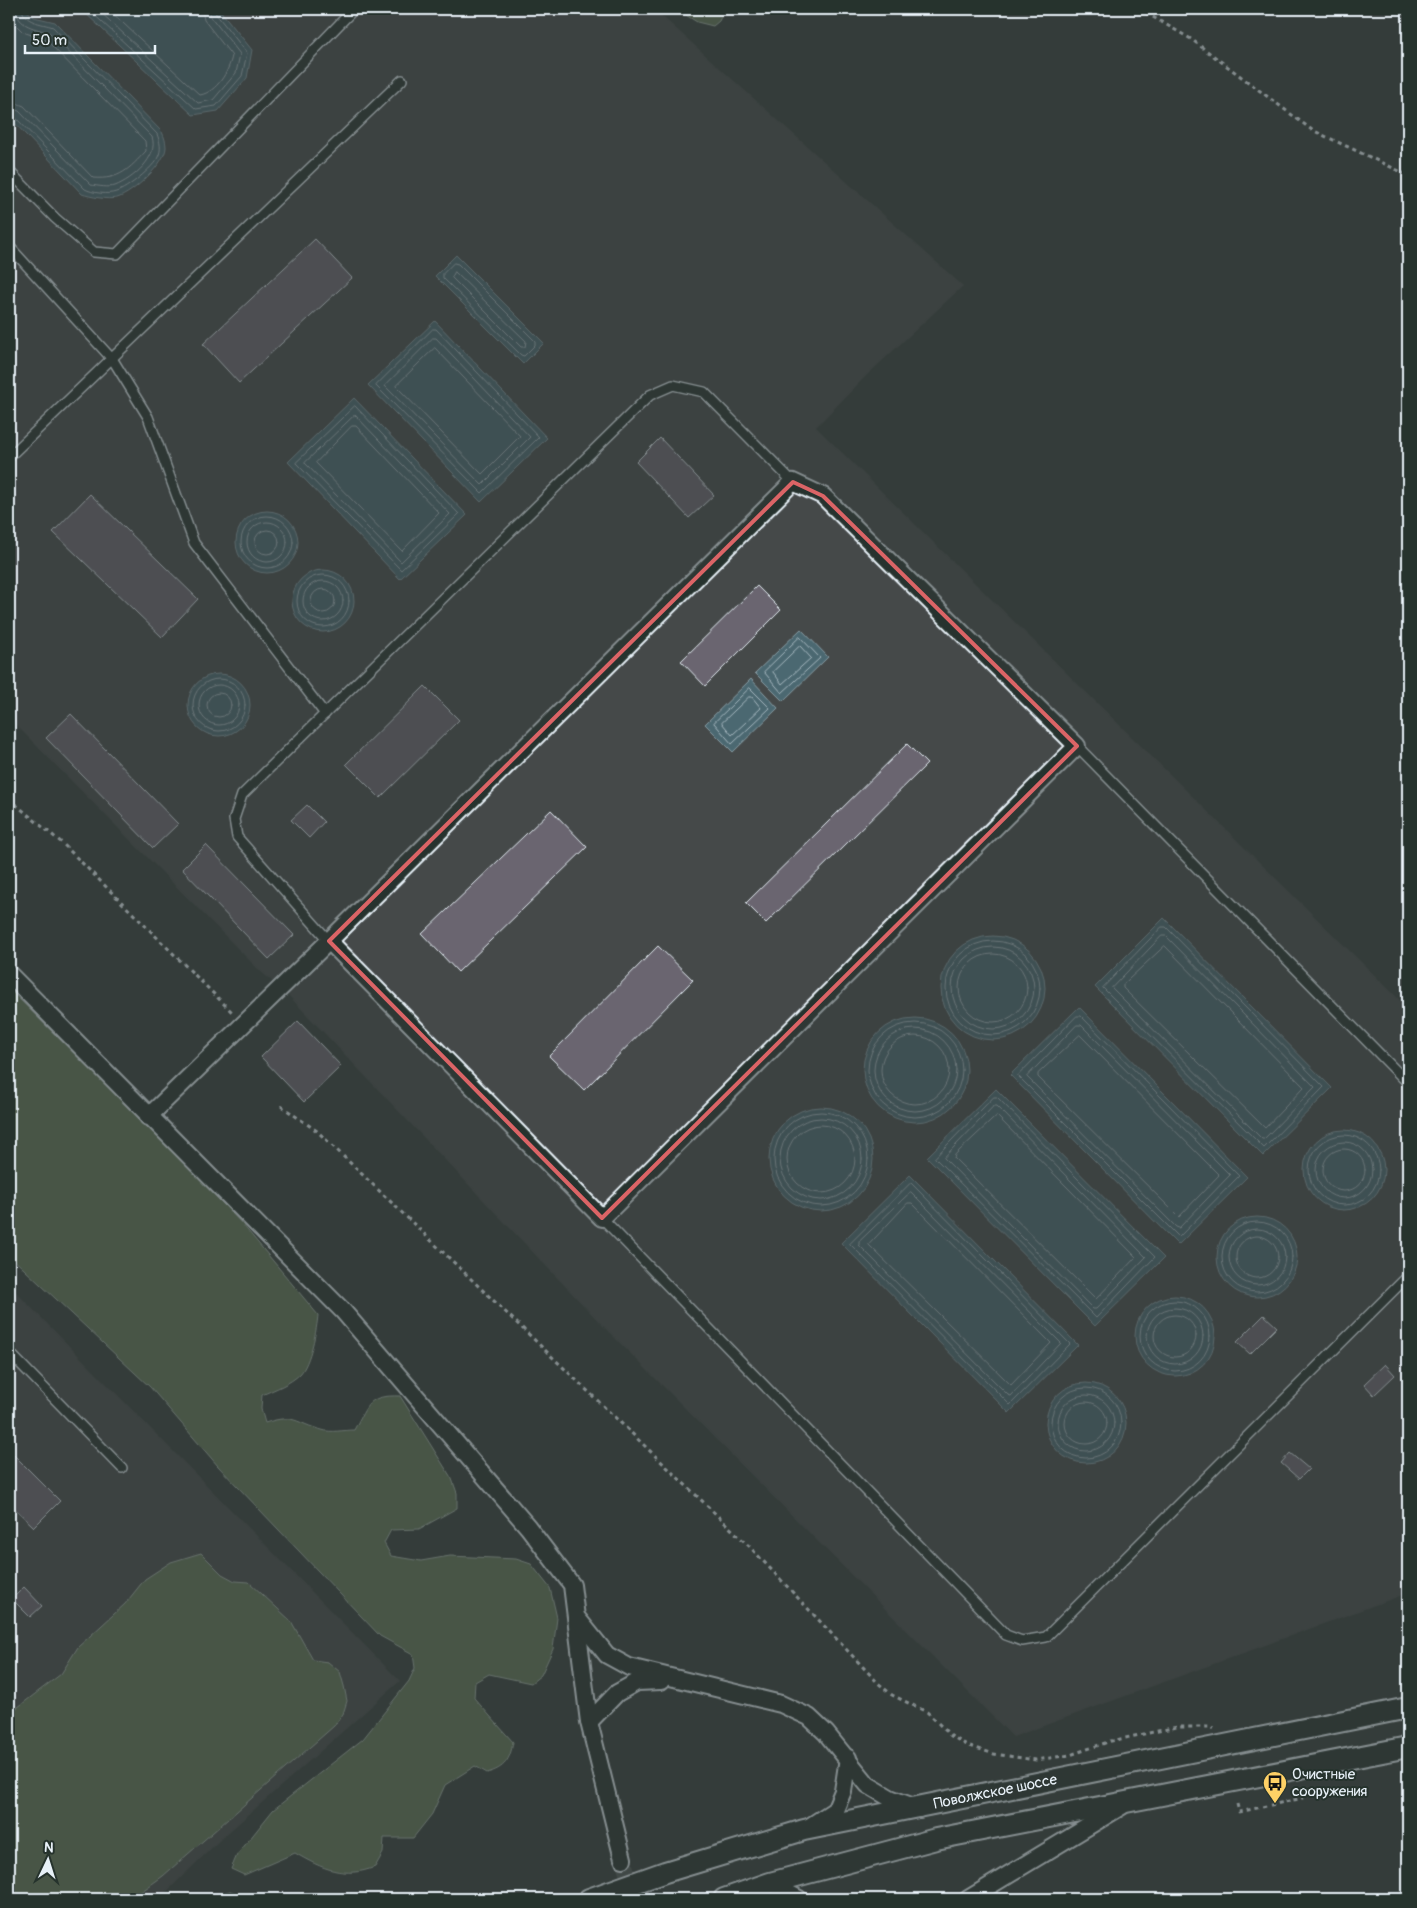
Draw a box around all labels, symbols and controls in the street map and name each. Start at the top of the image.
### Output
scale bar [25,22,155,54]
text: 50 m [32,31,67,50]
place label: Очистные сооружения [1292,1765,1367,1801]
street label: Поволжское шоссе [932,1770,1059,1813]
bus stop icon: Очистные сооружения [1262,1770,1288,1804]
north arrow [22,1836,72,1886]
text: N [44,1839,54,1856]

